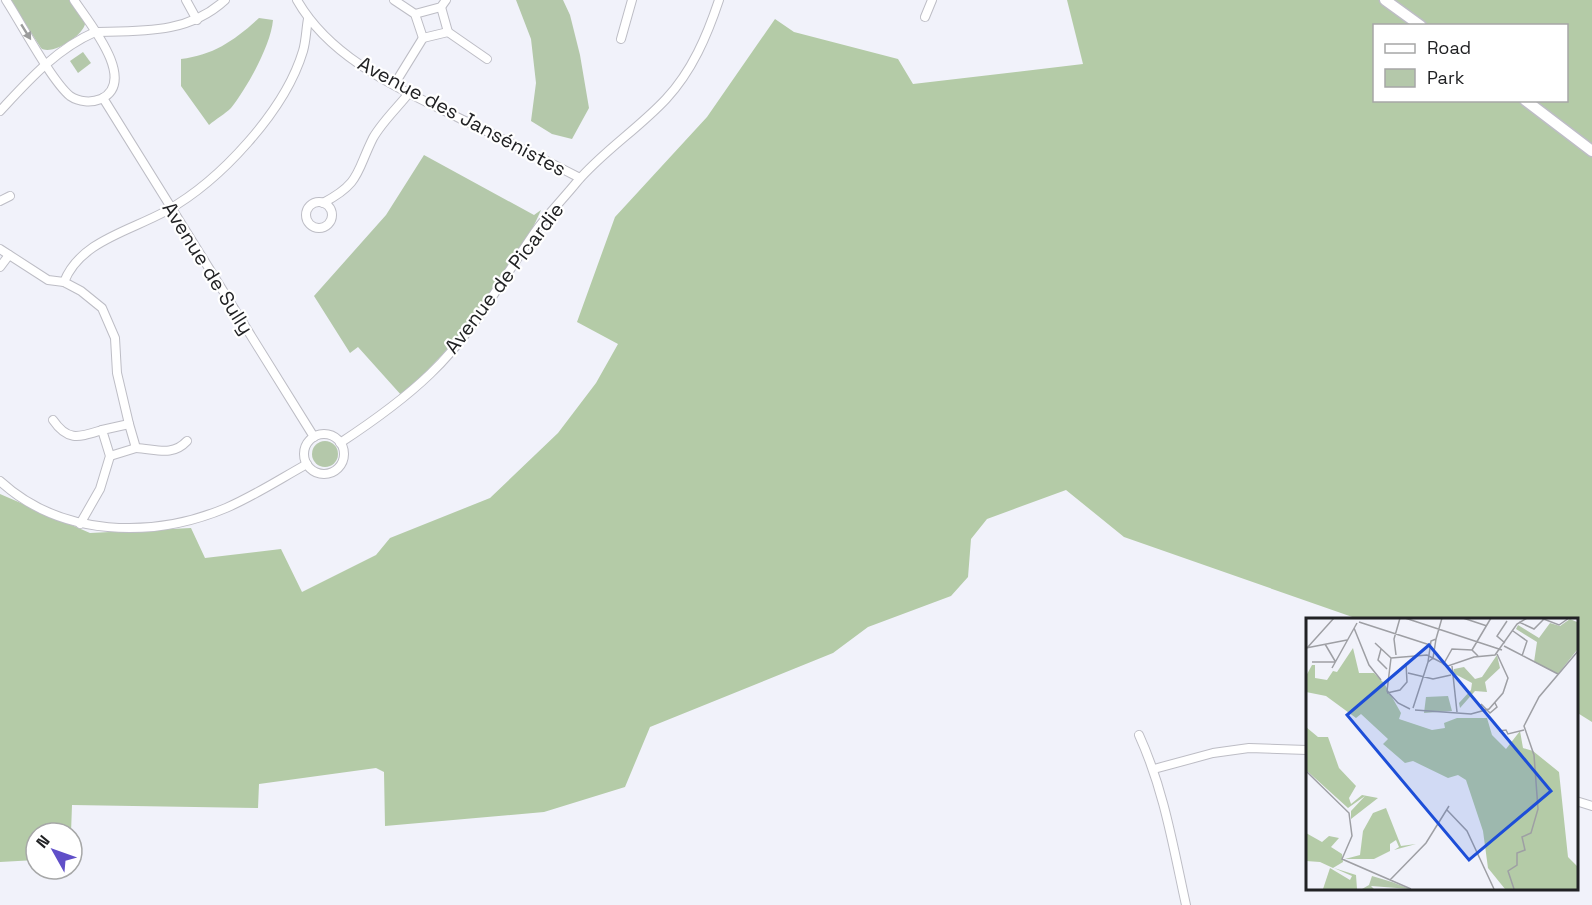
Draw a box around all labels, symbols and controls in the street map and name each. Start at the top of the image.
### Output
one-way arrow [21,24,32,40]
legend [1373,24,1568,102]
text: Road [1427,36,1471,59]
street label: Avenue des Jansénistes [353,50,571,182]
text: Park [1427,66,1465,89]
street label: Avenue de Sully [157,197,259,339]
street label: Avenue de Picardie [439,197,569,359]
inset map [1306,618,1577,890]
north arrow [24,821,84,881]
text: N [31,831,54,853]

